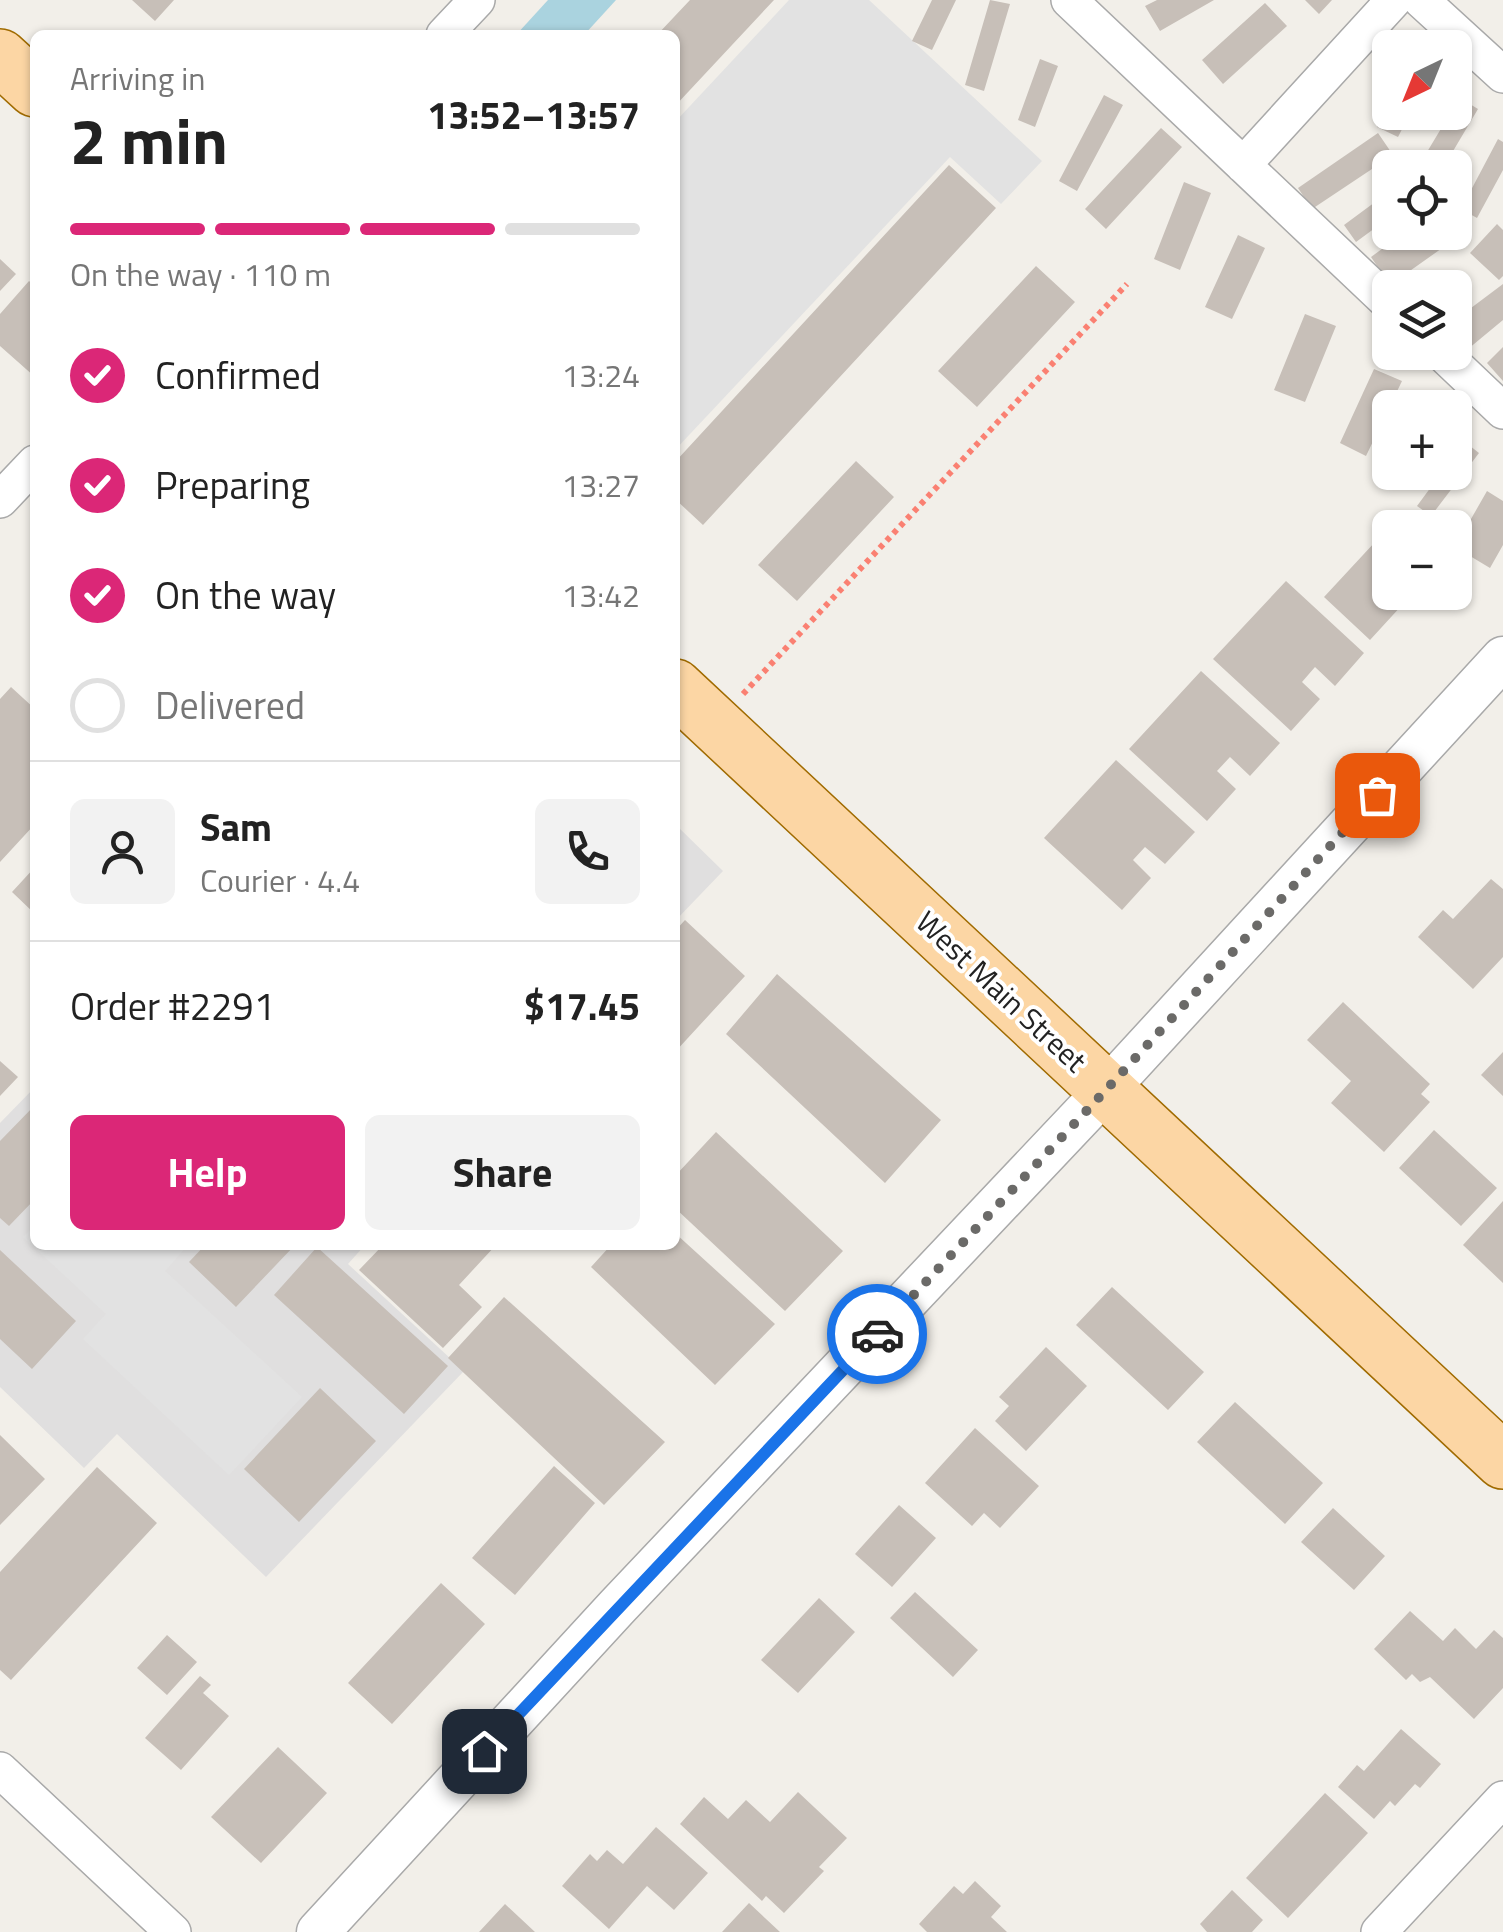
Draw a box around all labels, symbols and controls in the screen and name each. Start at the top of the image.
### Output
north arrow [1372,30,1472,130]
map controls [1372,30,1472,610]
text: Arriving in [70,54,206,102]
text: 13:52–13:57 [427,86,640,144]
text: 2 min [70,90,228,189]
button: locate [1372,150,1472,250]
text: On the way · 110 m [70,250,331,298]
button: layers [1372,270,1472,370]
text: Confirmed [155,346,321,404]
icon: check [70,348,125,403]
text: 13:24 [561,351,640,399]
button: + [1372,390,1472,490]
text: Preparing [155,456,310,514]
icon: check [70,458,125,513]
text: 13:27 [561,461,640,509]
button: − [1372,510,1472,610]
text: On the way [155,566,336,624]
icon: check [70,568,125,623]
text: 13:42 [561,571,640,619]
text: Delivered [155,676,305,734]
pin [1335,753,1420,838]
icon: bag [1350,768,1405,823]
text: Sam [200,798,272,856]
button: person [70,799,175,904]
button: phone [535,799,640,904]
text: Courier · 4.4 [200,856,360,904]
street label: West Main Street [906,900,1098,1083]
text: Order #2291 [70,977,275,1035]
text: $17.45 [524,977,640,1035]
button: Help [70,1115,345,1230]
button: Share [365,1115,640,1230]
courier [827,1284,927,1384]
icon: car [850,1307,905,1362]
pin [442,1709,527,1794]
icon: home [457,1724,512,1779]

